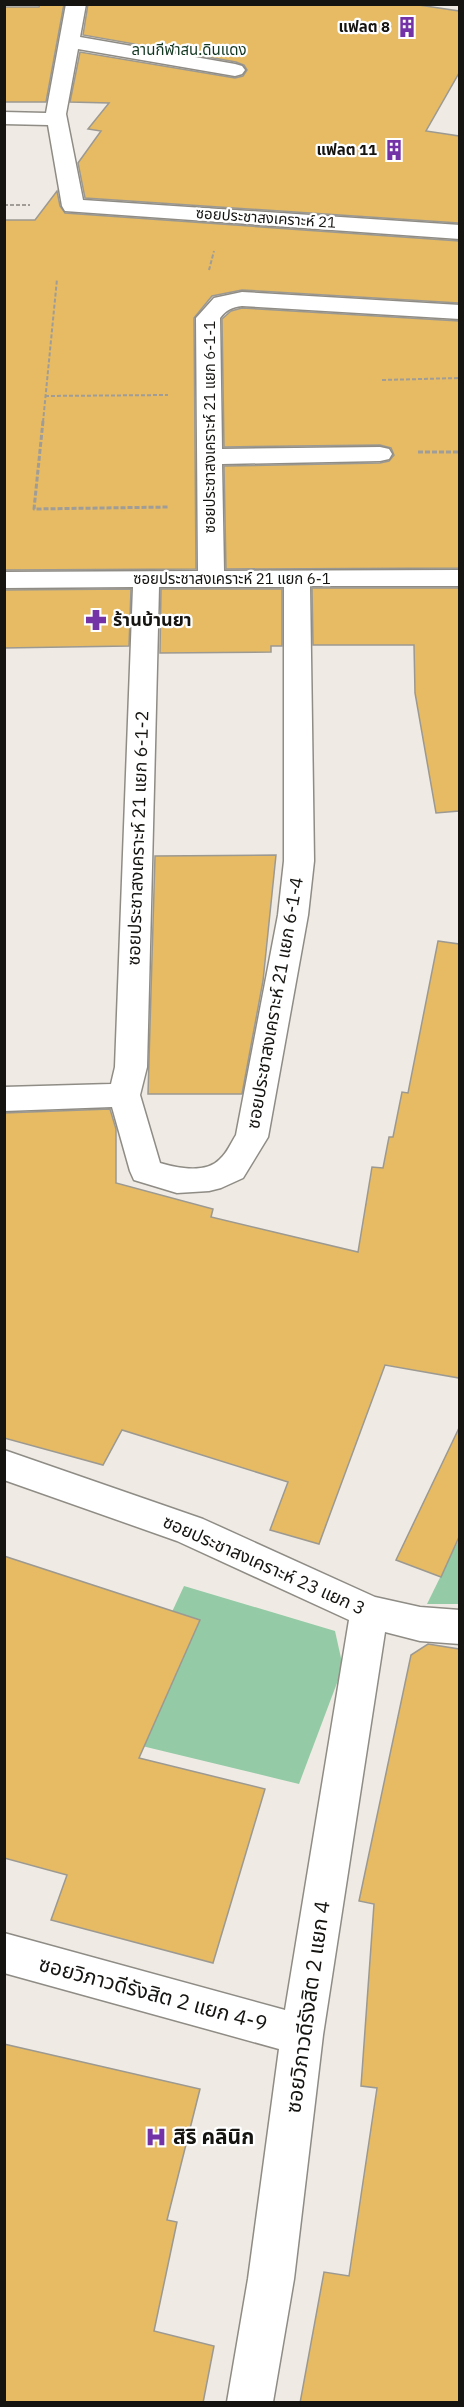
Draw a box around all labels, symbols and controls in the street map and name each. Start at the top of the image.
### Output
building icon: แฟลต 8 [395,15,419,39]
place label: แฟลต 8 [338,17,390,36]
park label: ลานกีฬาสน.ดินแดง [132,40,246,59]
building icon: แฟลต 11 [382,138,406,162]
place label: แฟลต 11 [316,140,377,159]
street label: ซอยประชาสงเคราะห์ 21 [195,203,337,232]
street label: ซอยประชาสงเคราะห์ 21 แยก 6-1-1 [200,321,219,533]
street label: ซอยประชาสงเคราะห์ 21 แยก 6-1 [133,569,331,588]
pharmacy icon: ร้านบ้านยา [84,608,108,632]
place label: ร้านบ้านยา [113,608,192,631]
street label: ซอยประชาสงเคราะห์ 21 แยก 6-1-2 [122,710,153,966]
street label: ซอยประชาสงเคราะห์ 21 แยก 6-1-4 [241,875,308,1131]
street label: ซอยประชาสงเคราะห์ 23 แยก 3 [159,1509,369,1620]
street label: ซอยวิภาวดีรังสิต 2 แยก 4 [278,1899,336,2115]
street label: ซอยวิภาวดีรังสิต 2 แยก 4-9 [36,1949,271,2037]
place label: สิริ คลินิก [173,2122,254,2150]
hospital icon: สิริ คลินิก [144,2125,168,2149]

